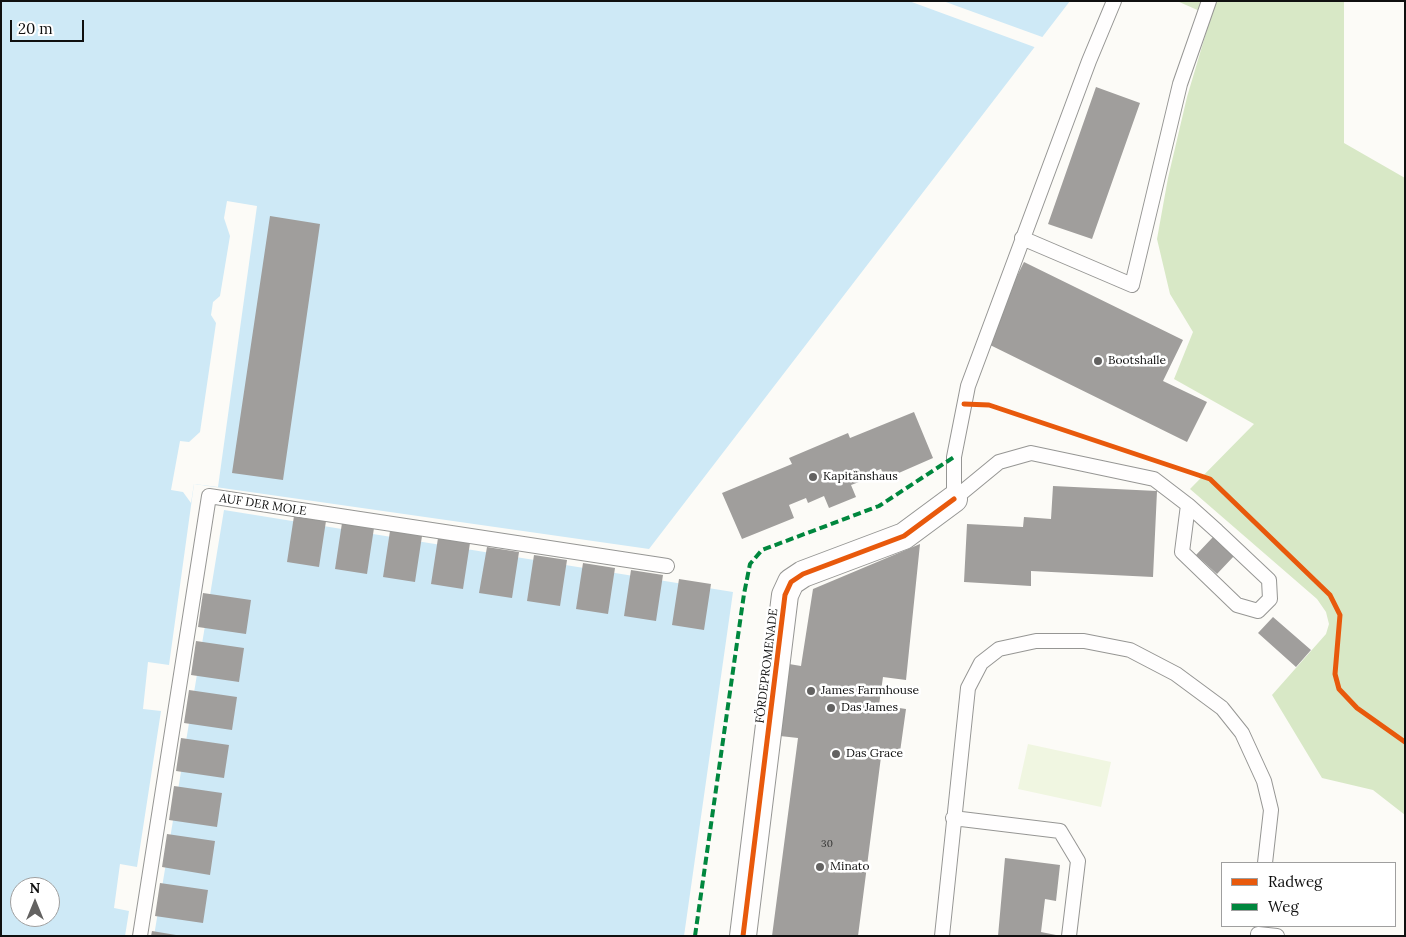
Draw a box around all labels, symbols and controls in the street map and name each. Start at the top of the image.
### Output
scale bar [12,10,86,42]
text: 20 m [18,19,53,38]
place label: Bootshalle [1108,354,1166,368]
marker: Bootshalle [1092,355,1104,367]
place label: Kapitänshaus [823,470,898,484]
marker: Kapitänshaus [807,471,819,483]
street label: AUF DER MOLE [219,491,307,519]
street label: FÖRDEPROMENADE [753,608,781,724]
place label: James Farmhouse [821,684,919,698]
marker: James Farmhouse [805,685,817,697]
place label: Das James [841,701,898,715]
marker: Das James [825,702,837,714]
place label: Das Grace [846,747,903,761]
marker: Das Grace [830,748,842,760]
house number: 30 [821,838,833,850]
place label: Minato [830,860,869,874]
marker: Minato [814,861,826,873]
legend [1221,862,1396,927]
text: Radweg [1268,872,1322,891]
north arrow [10,877,60,927]
text: N [30,879,40,897]
text: Weg [1268,897,1299,916]

